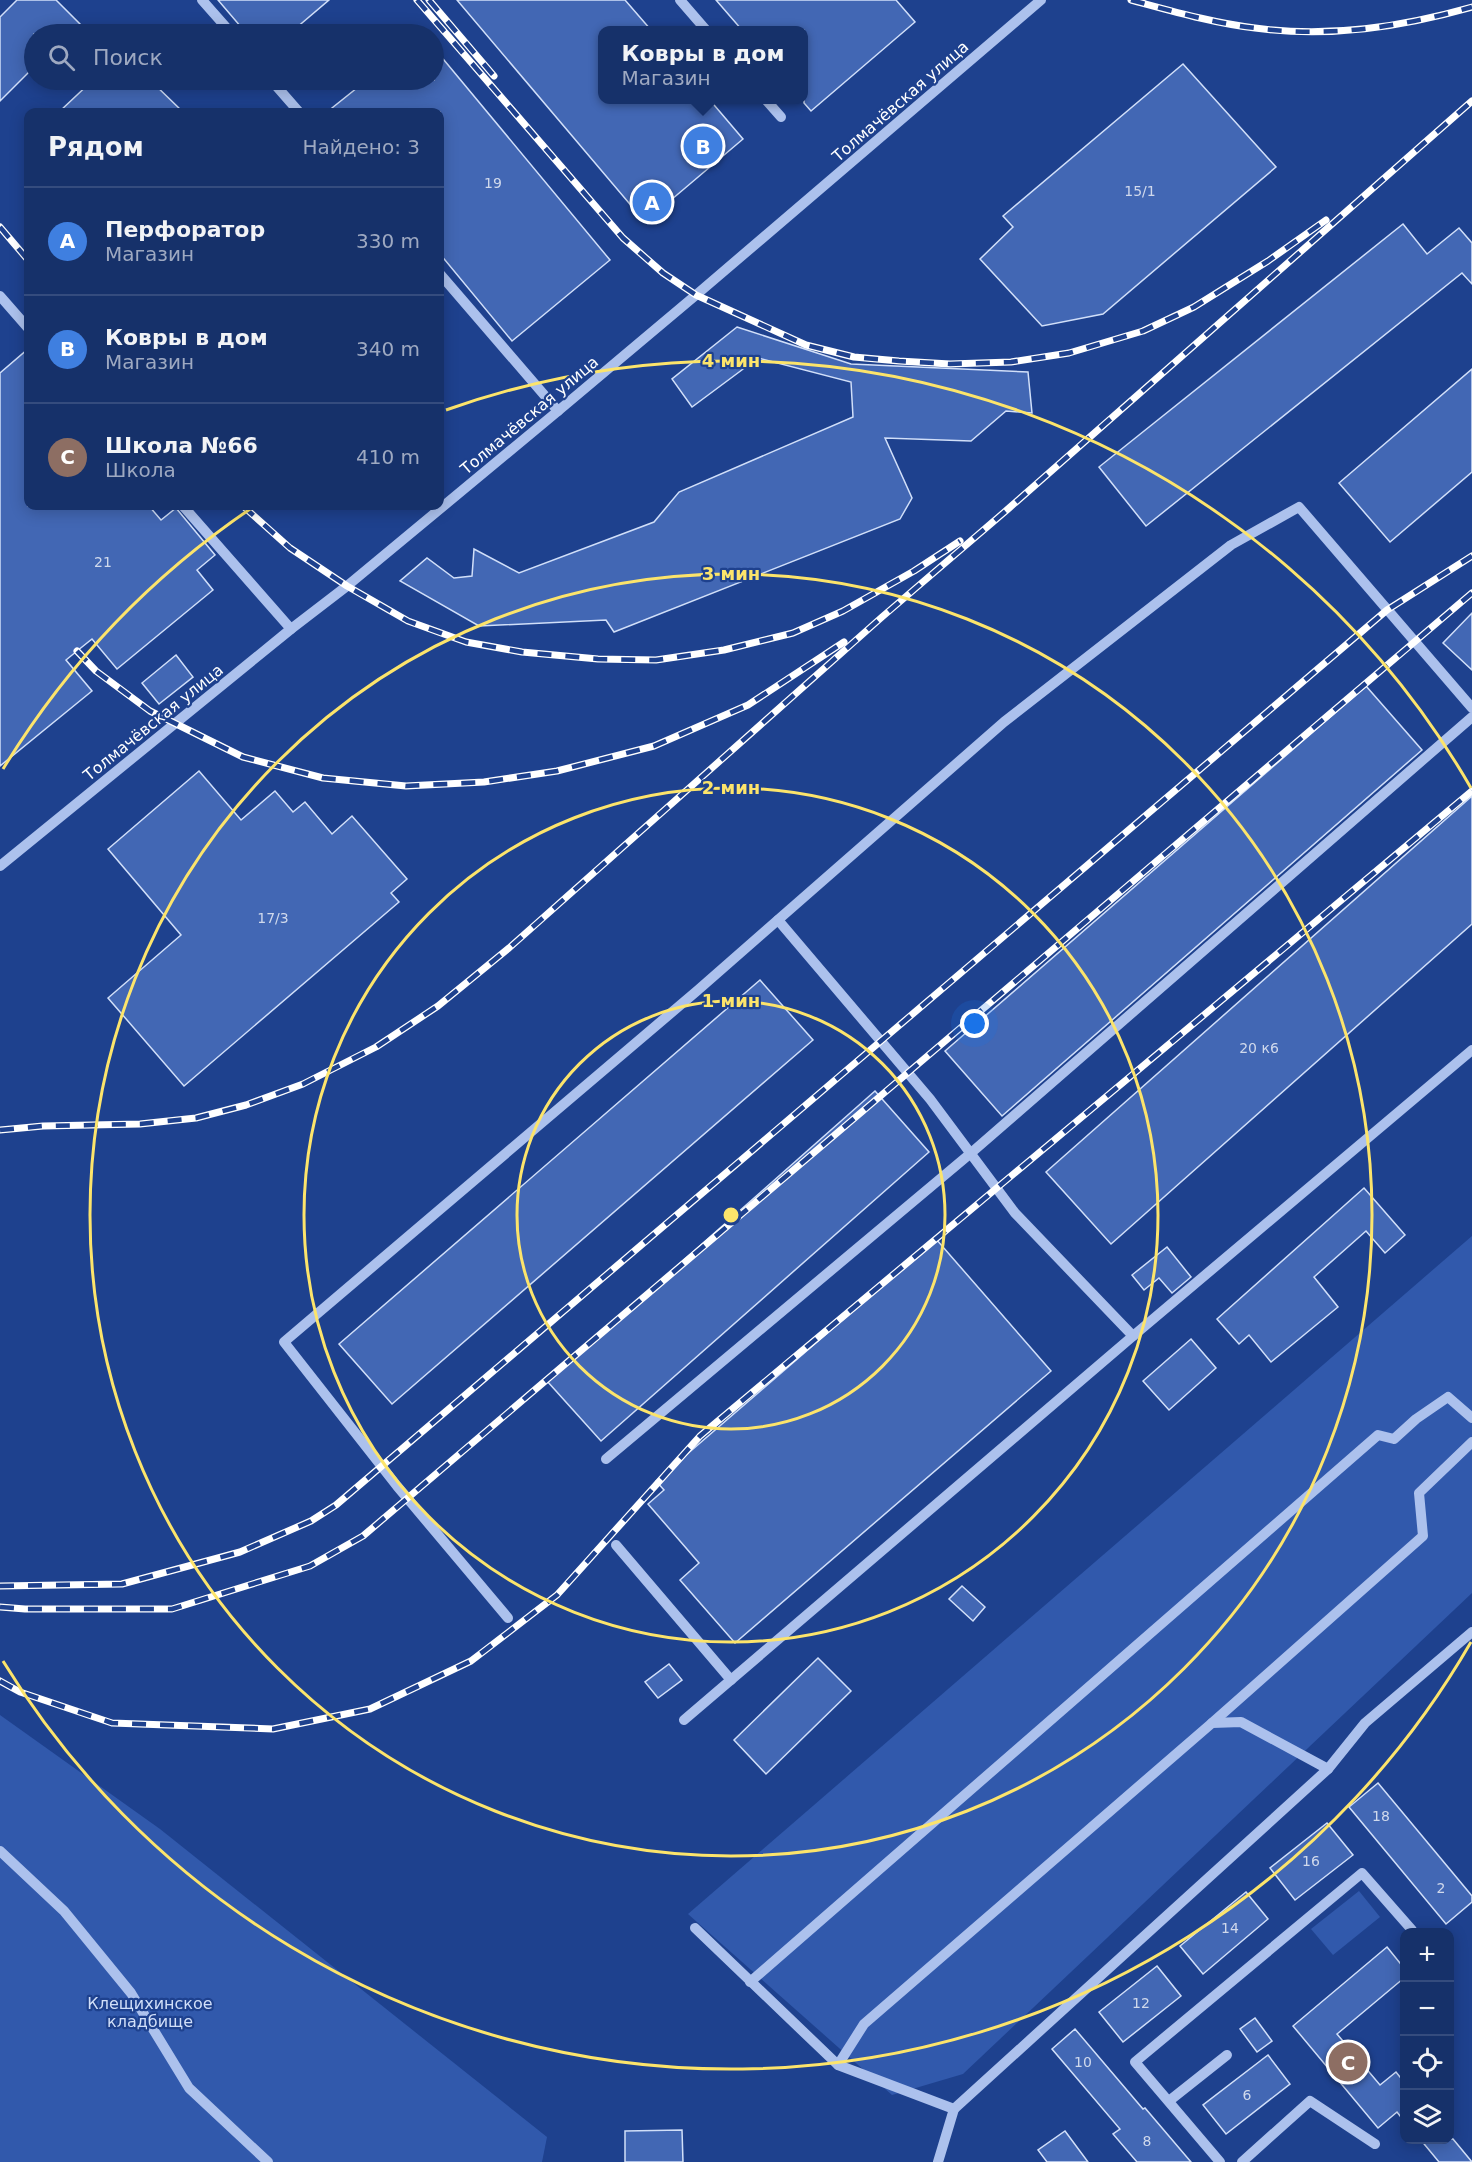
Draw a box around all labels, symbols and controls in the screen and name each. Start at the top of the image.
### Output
search box [24,24,444,90]
popup [598,26,808,104]
street label: Толмачёвская улица [828,37,972,166]
icon: search [45,41,78,74]
text: Ковры в дом [622,41,784,66]
text: Поиск [93,45,163,70]
text: Магазин [622,66,711,90]
pin: B [684,124,722,168]
text: Рядом [48,132,144,162]
text: Найдено: 3 [302,135,420,159]
house number: 19 [484,175,502,191]
pin: A [632,180,672,224]
house number: 15/1 [1124,183,1156,199]
text: Перфоратор [105,217,265,242]
text: A [60,229,75,253]
text: 330 m [356,229,420,253]
text: Магазин [105,242,194,266]
text: Ковры в дом [105,325,268,350]
text: B [60,337,75,361]
text: 340 m [356,337,420,361]
text: Магазин [105,350,194,374]
text: 4 мин [702,350,760,371]
street label: Толмачёвская улица [456,352,602,479]
text: Школа №66 [105,433,258,458]
text: C [60,445,75,469]
text: 410 m [356,445,420,469]
text: Школа [105,458,176,482]
house number: 21 [94,554,112,570]
text: 3 мин [702,563,760,584]
street label: Толмачёвская улица [79,660,227,785]
text: 2 мин [702,777,760,798]
house number: 17/3 [257,910,289,926]
text: 1 мин [702,990,760,1011]
your location [960,1009,989,1038]
house number: 20 к6 [1239,1040,1279,1056]
centre of rings [721,1205,741,1225]
house number: 18 [1372,1808,1390,1824]
house number: 16 [1302,1853,1320,1869]
house number: 2 [1437,1880,1445,1896]
house number: 14 [1221,1920,1239,1936]
map controls [1400,1928,1454,2144]
button: + [1400,1928,1454,1982]
button: − [1400,1982,1454,2036]
park label: Клещихинское кладбище [87,1994,213,2031]
house number: 12 [1132,1995,1150,2011]
button: locate [1400,2036,1454,2090]
pin: C [1328,2040,1368,2084]
house number: 10 [1074,2054,1092,2070]
house number: 6 [1243,2087,1252,2103]
button: layers [1400,2090,1454,2144]
house number: 8 [1143,2133,1151,2149]

